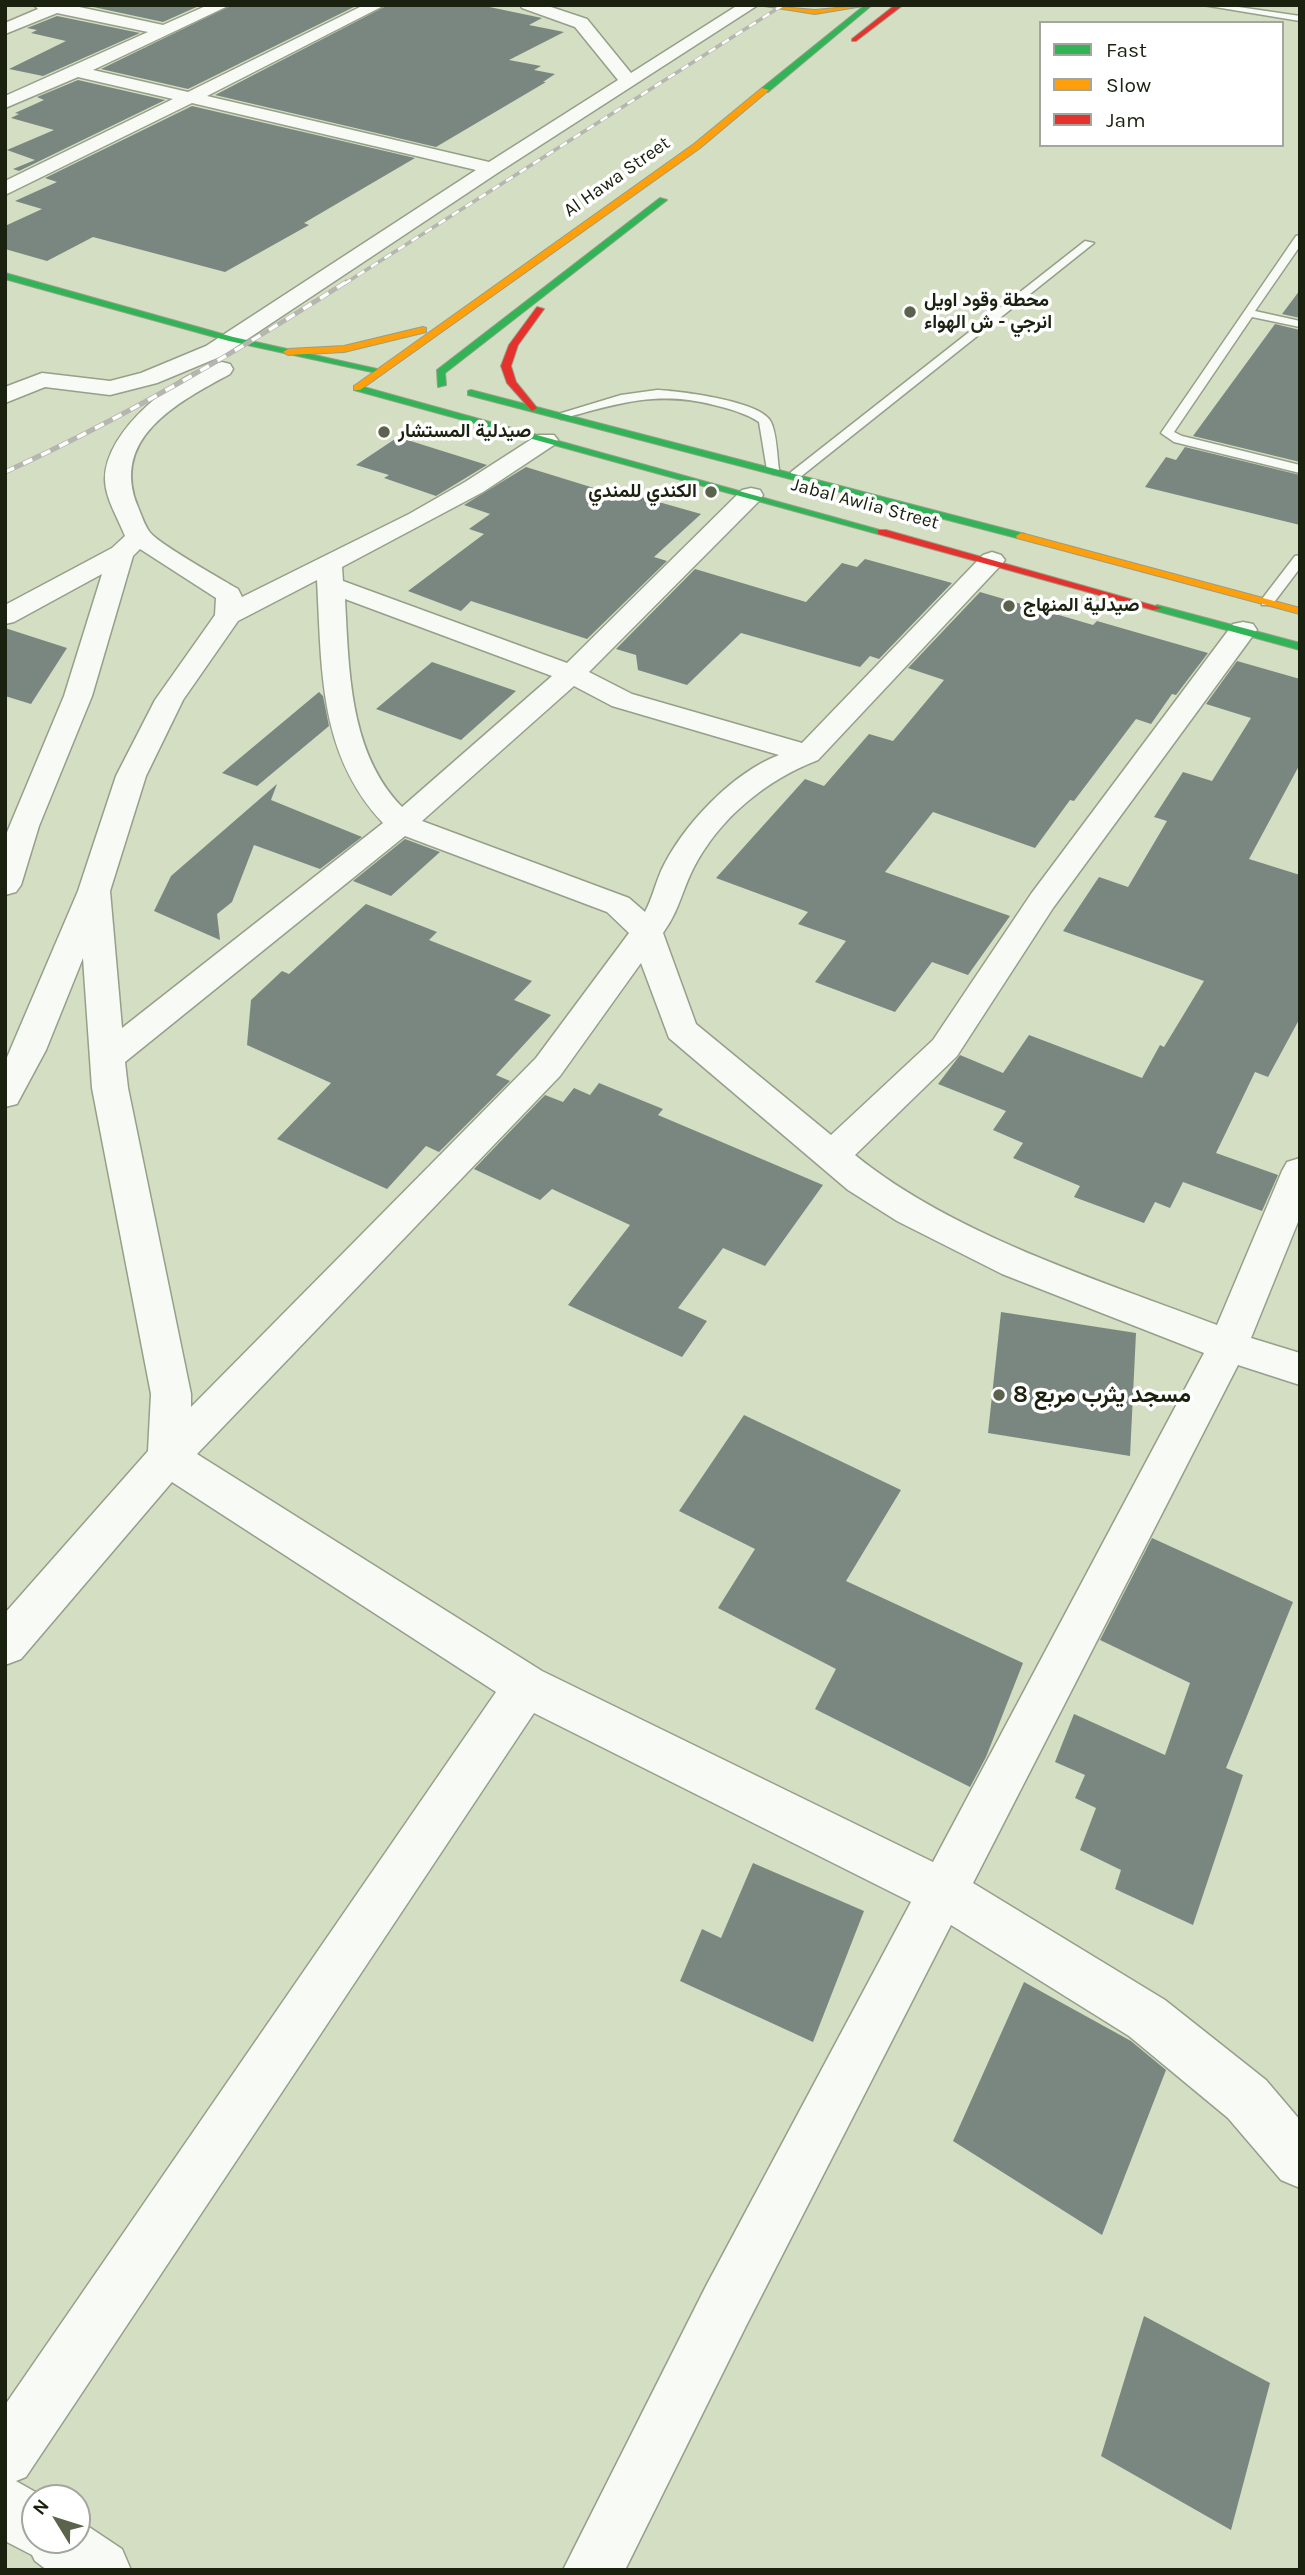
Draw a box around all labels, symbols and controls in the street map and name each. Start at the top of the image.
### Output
legend [1039,21,1284,147]
text: Fast [1106,38,1147,62]
text: Slow [1106,73,1151,97]
text: Jam [1106,108,1146,132]
street label: Al Hawa Street [559,132,675,222]
place label: محطة وقود اويل انرجي - ش الهواء [924,290,1052,334]
marker: محطة وقود اويل انرجي - ش الهواء [902,304,918,320]
place label: صيدلية المستشار [398,421,531,443]
marker: صيدلية المستشار [376,424,392,440]
street label: Jabal Awlia Street [789,473,941,535]
place label: الكندي للمندي [588,481,697,503]
marker: الكندي للمندي [703,484,719,500]
place label: صيدلية المنهاج [1023,595,1140,617]
marker: صيدلية المنهاج [1001,598,1017,614]
place label: مسجد يثرب مربع 8 [1013,1381,1191,1409]
marker: مسجد يثرب مربع 8 [991,1387,1007,1403]
north arrow [21,2484,91,2554]
text: N [28,2495,54,2519]

